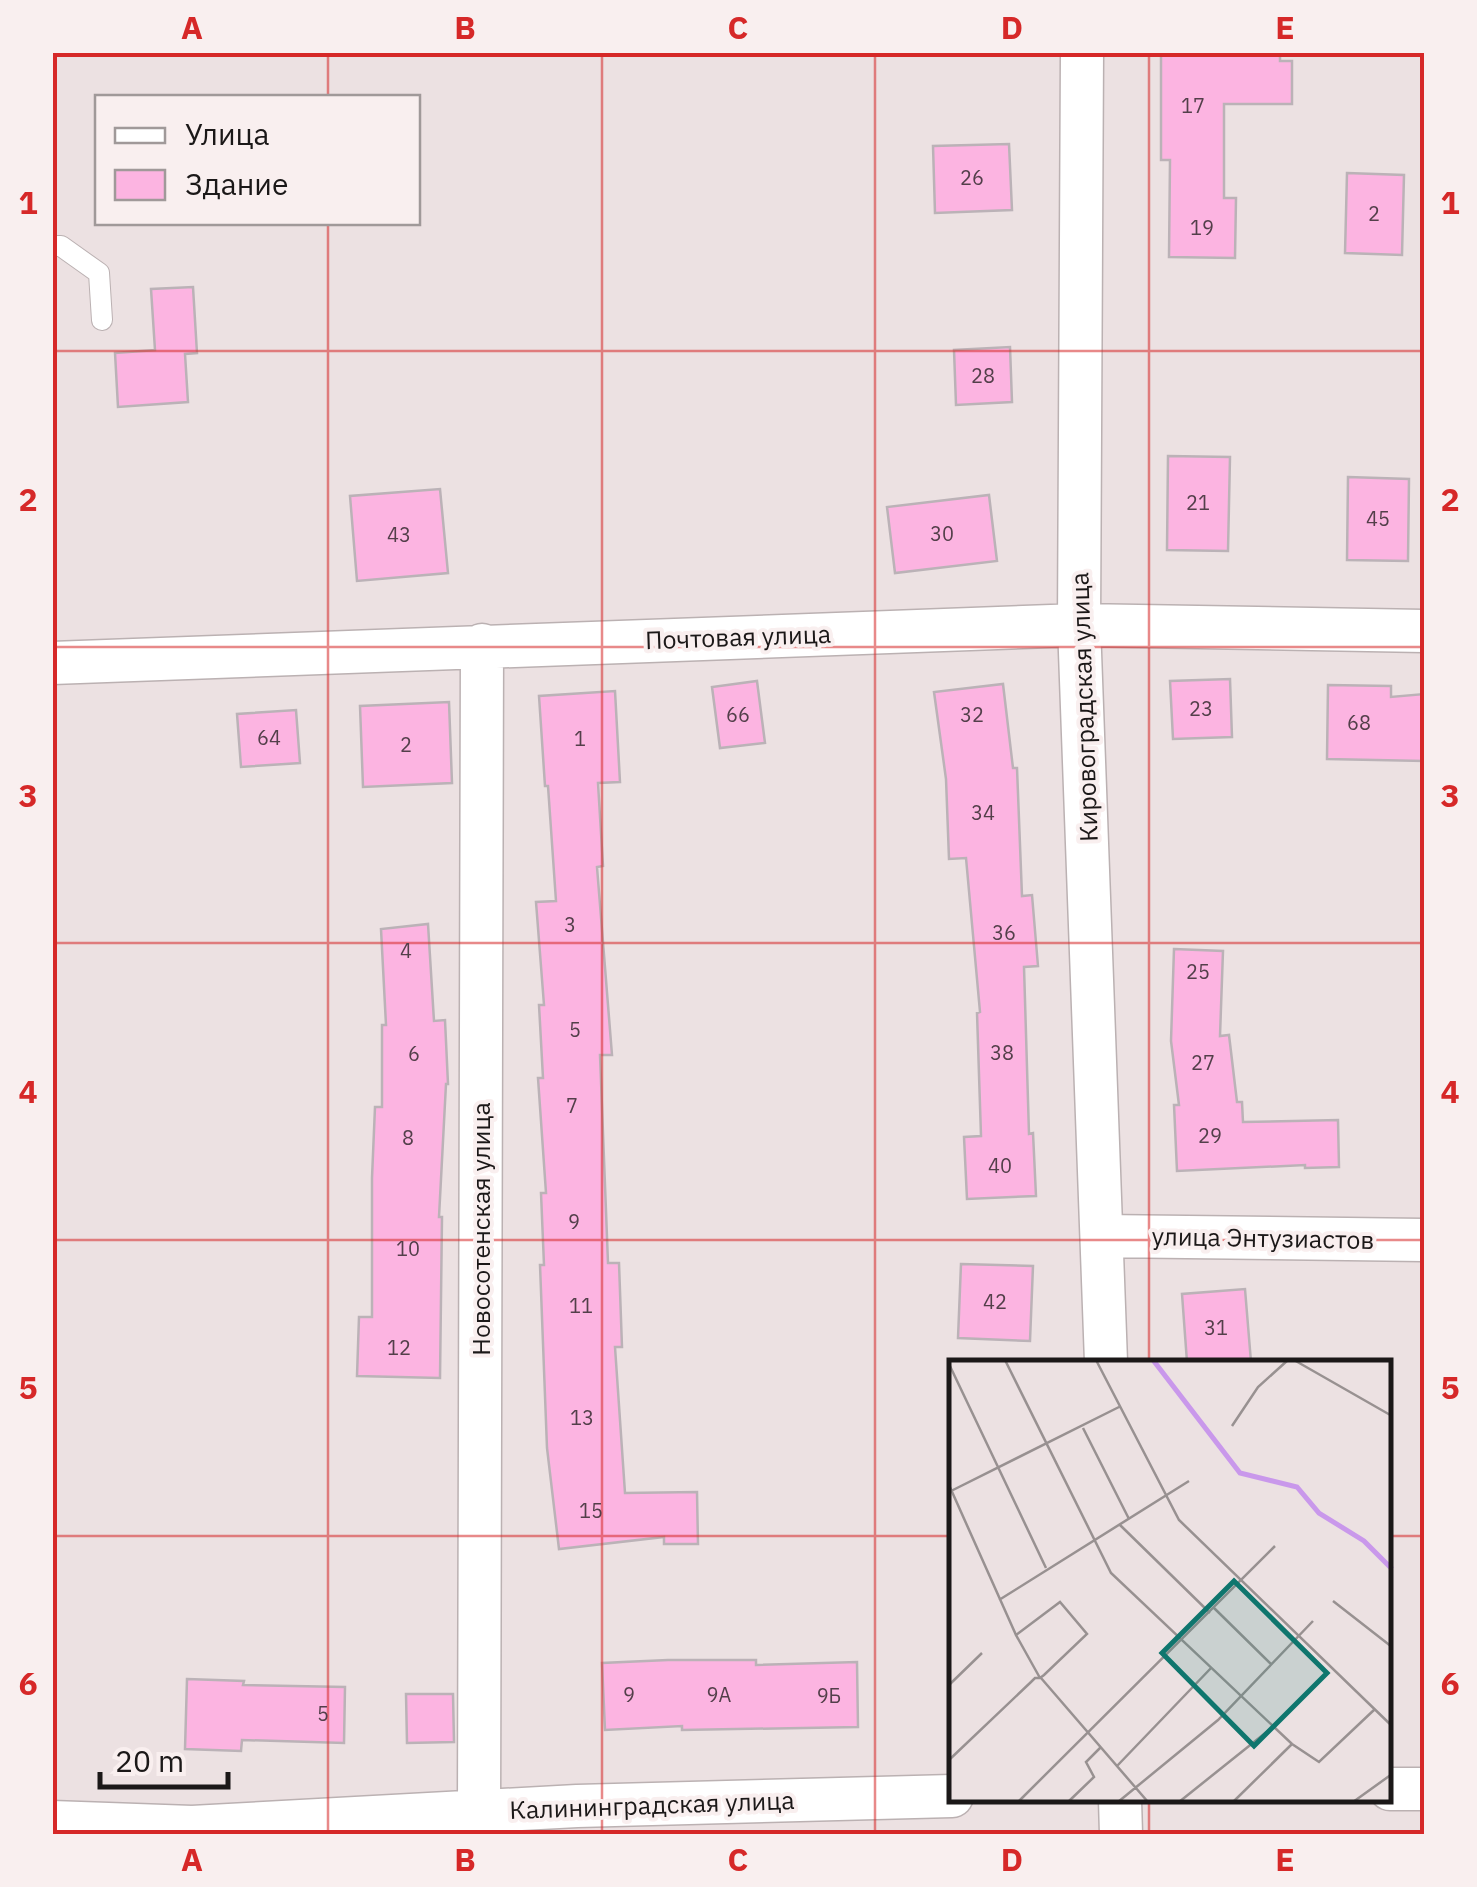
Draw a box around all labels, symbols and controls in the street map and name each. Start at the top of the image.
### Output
text: A [181,6,203,48]
text: B [454,6,476,48]
text: C [728,6,748,48]
text: D [1001,6,1023,48]
text: E [1275,6,1295,48]
house number: 17 [1181,92,1205,119]
legend [95,95,420,225]
text: Улица [185,114,270,153]
text: Здание [185,164,288,203]
house number: 26 [960,164,984,191]
text: 1 [18,181,38,223]
text: 1 [1440,181,1460,223]
house number: 2 [1368,200,1380,227]
house number: 19 [1190,214,1214,241]
house number: 28 [971,362,995,389]
text: 2 [18,478,38,520]
text: 2 [1440,478,1460,520]
house number: 21 [1186,489,1210,516]
house number: 45 [1366,505,1390,532]
house number: 30 [930,520,954,547]
house number: 43 [387,521,411,548]
street label: Кировоградская улица [1062,572,1105,842]
street label: Почтовая улица [644,617,831,656]
house number: 23 [1189,695,1213,722]
house number: 66 [726,701,750,728]
house number: 32 [960,701,984,728]
house number: 68 [1347,709,1371,736]
house number: 64 [257,724,281,751]
house number: 1 [574,725,586,752]
house number: 2 [400,731,412,758]
text: 3 [18,774,38,816]
text: 3 [1440,774,1460,816]
house number: 34 [971,799,995,826]
house number: 3 [564,911,576,938]
house number: 36 [992,919,1016,946]
house number: 4 [400,937,412,964]
house number: 25 [1186,958,1210,985]
house number: 5 [569,1016,581,1043]
house number: 38 [990,1039,1014,1066]
house number: 6 [408,1040,420,1067]
house number: 27 [1191,1049,1215,1076]
text: 4 [18,1070,38,1112]
text: 4 [1440,1070,1460,1112]
house number: 7 [566,1092,578,1119]
street label: Новосотенская улица [464,1102,497,1356]
house number: 29 [1198,1122,1222,1149]
house number: 8 [402,1124,414,1151]
house number: 40 [988,1152,1012,1179]
house number: 9 [568,1208,580,1235]
street label: улица Энтузиастов [1151,1219,1375,1256]
house number: 10 [396,1235,420,1262]
house number: 42 [983,1288,1007,1315]
house number: 11 [569,1292,593,1319]
house number: 31 [1204,1314,1228,1341]
house number: 12 [387,1334,411,1361]
inset map [949,1360,1392,1802]
text: 5 [18,1366,38,1408]
text: 5 [1440,1366,1460,1408]
house number: 13 [570,1404,594,1431]
house number: 15 [579,1497,603,1524]
text: 6 [18,1662,38,1704]
text: 6 [1440,1662,1460,1704]
house number: 9 [623,1681,635,1708]
house number: 9А [707,1681,732,1708]
house number: 9Б [817,1682,841,1709]
house number: 5 [317,1700,329,1727]
scale bar [100,1727,228,1789]
text: 20 m [115,1741,184,1780]
street label: Калининградская улица [509,1783,795,1826]
text: A [181,1838,203,1880]
text: B [454,1838,476,1880]
text: C [728,1838,748,1880]
text: D [1001,1838,1023,1880]
text: E [1275,1838,1295,1880]

